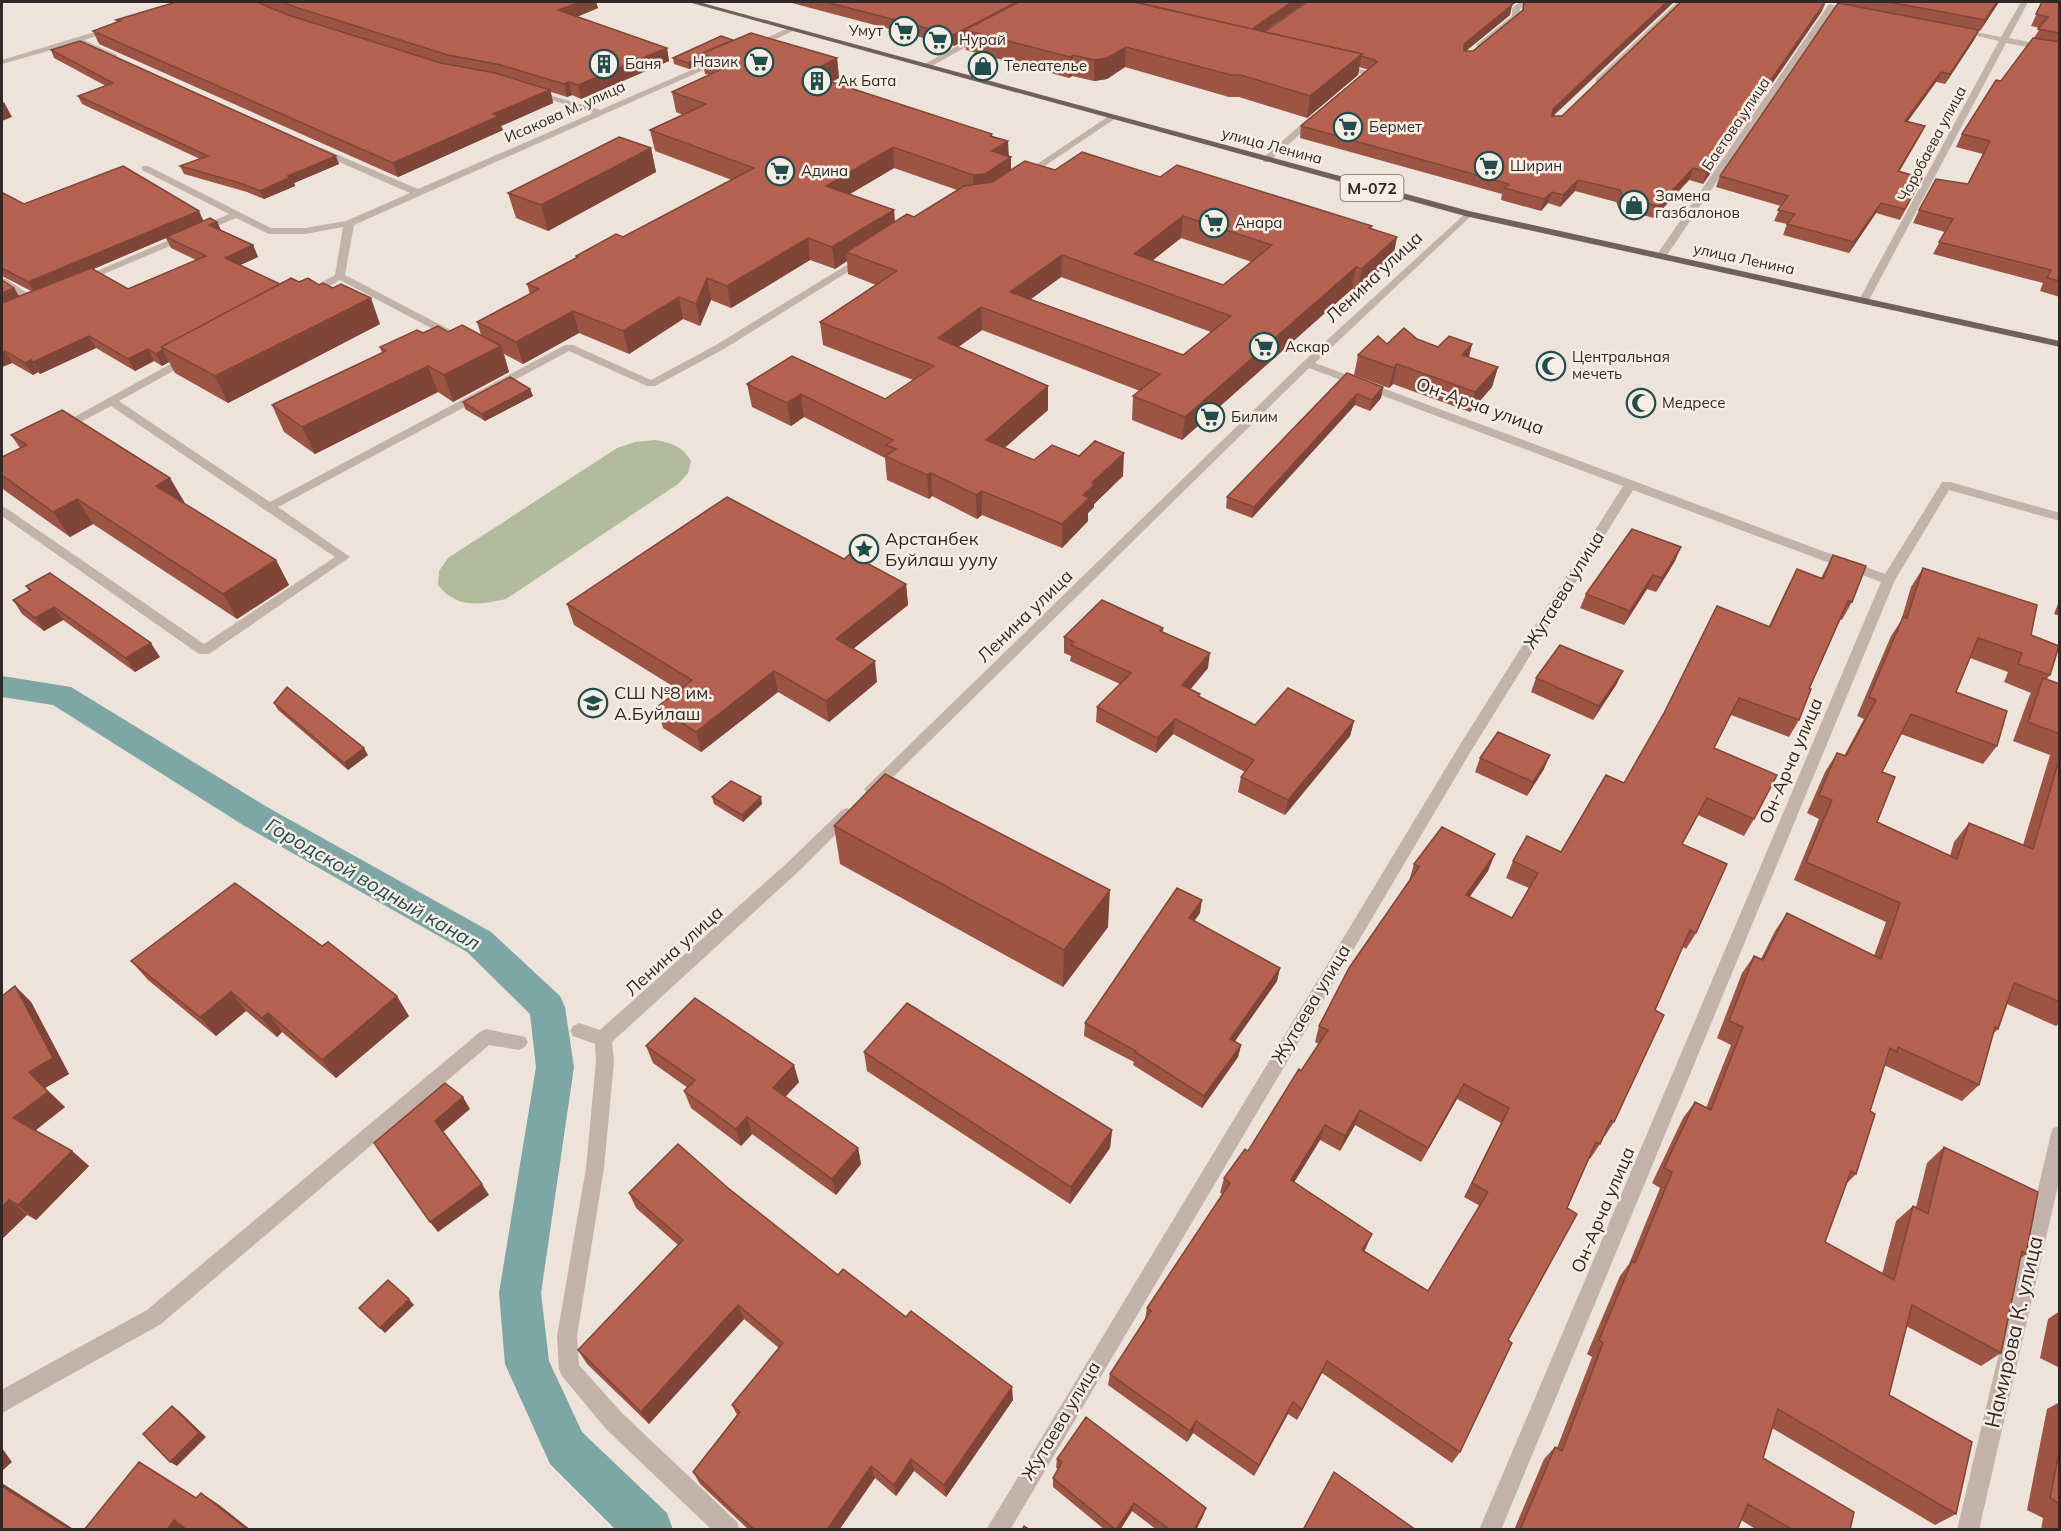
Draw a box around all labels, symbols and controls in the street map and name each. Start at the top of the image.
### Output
supermarket icon: Умут [888,15,920,47]
place label: Умут [848,21,883,40]
supermarket icon: Нурай [922,24,954,56]
place label: Нурай [959,30,1006,49]
supermarket icon: Назик [743,46,775,78]
building icon: Баня [588,48,620,80]
shop icon: Телеателье [967,50,999,82]
place label: Назик [693,52,739,71]
place label: Баня [625,54,662,73]
place label: Телеателье [1004,56,1087,75]
building icon: Ак Бата [801,65,833,97]
place label: Ак Бата [838,71,896,90]
street label: Баетова улица [1697,74,1774,174]
street label: Исакова М. улица [502,76,628,147]
street label: Чоробаева улица [1893,83,1970,205]
supermarket icon: Бермет [1332,111,1364,143]
place label: Бермет [1369,117,1422,136]
street label: улица Ленина [1220,123,1325,168]
supermarket icon: Ширин [1473,150,1505,182]
supermarket icon: Адина [764,155,796,187]
place label: Ширин [1510,156,1562,175]
place label: Адина [801,161,848,180]
road number: М-072 [1340,175,1404,201]
place label: Замена газбалонов [1655,186,1740,222]
shop icon: Замена газбалонов [1618,189,1650,221]
supermarket icon: Анара [1198,207,1230,239]
place label: Анара [1235,213,1282,232]
street label: Ленина улица [1320,226,1427,327]
street label: улица Ленина [1692,238,1797,279]
supermarket icon: Аскар [1248,331,1280,363]
place label: Аскар [1285,337,1330,356]
place label: Центральная мечеть [1572,347,1670,383]
mosque icon: Центральная мечеть [1535,350,1567,382]
street label: Он-Арча улица [1413,372,1547,439]
mosque icon: Медресе [1625,387,1657,419]
place label: Медресе [1662,393,1726,412]
supermarket icon: Билим [1194,401,1226,433]
place label: Билим [1231,407,1278,426]
place label: Арстанбек Буйлаш уулу [885,527,998,571]
street label: Жутаева улица [1518,527,1609,653]
place icon: Арстанбек Буйлаш уулу [848,533,880,565]
street label: Ленина улица [972,564,1077,667]
place label: СШ №8 им. А.Буйлаш [614,681,712,725]
school or university icon: СШ №8 им. А.Буйлаш [577,687,609,719]
street label: Он-Арча улица [1754,694,1827,827]
water label: Городской водный канал [261,812,485,955]
street label: Ленина улица [620,901,727,1001]
street label: Жутаева улица [1266,940,1355,1067]
street label: Он-Арча улица [1566,1143,1639,1276]
street label: Намирова К. улица [1978,1233,2048,1430]
street label: Жутаева улица [1016,1357,1105,1484]

